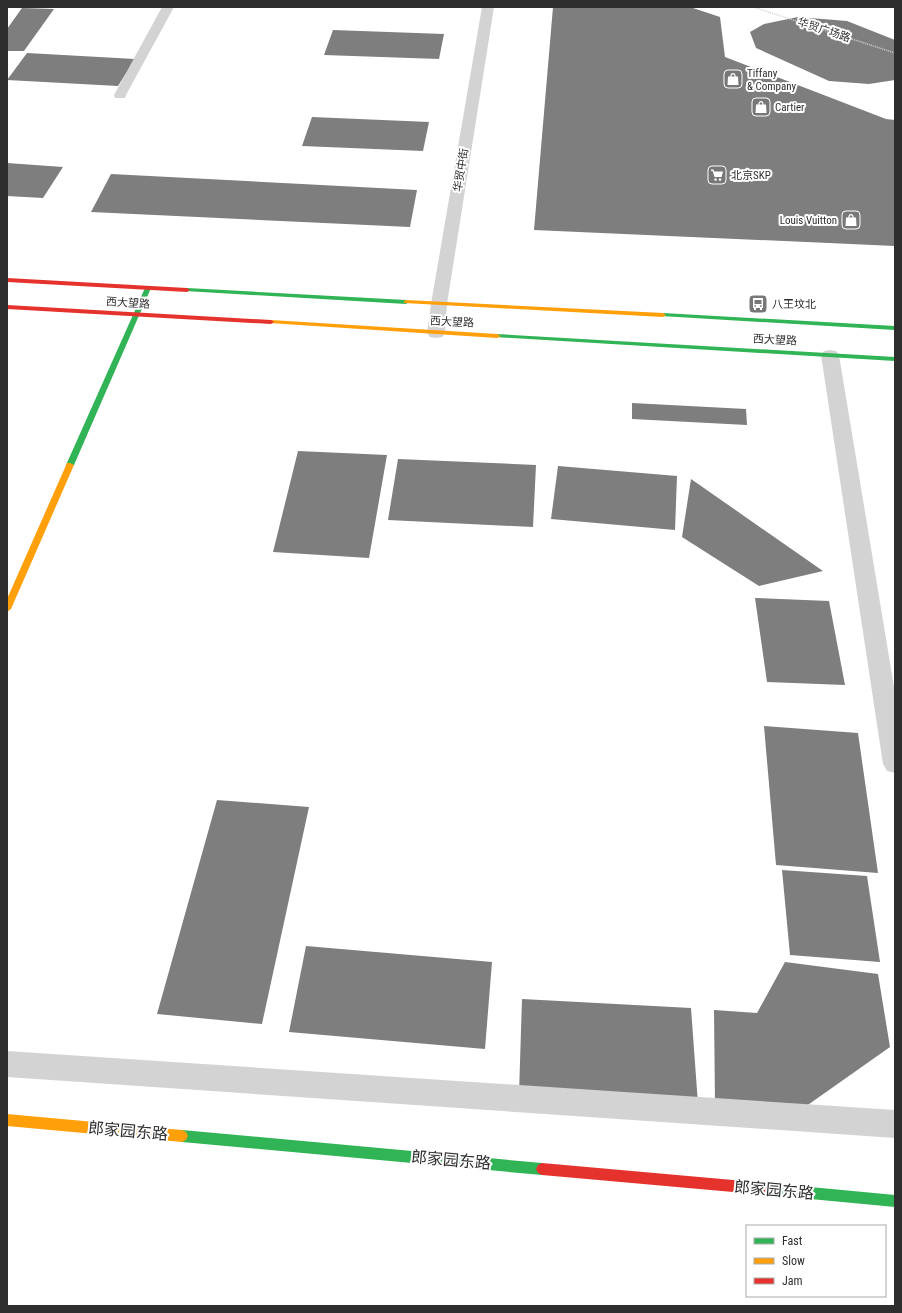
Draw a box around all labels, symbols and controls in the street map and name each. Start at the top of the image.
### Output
street label: 华贸广场路 [796,15,852,45]
place label: Tiffany & Company [747,67,797,93]
shop icon: Tiffany & Company [722,68,744,90]
shop icon: Cartier [750,96,772,118]
place label: Cartier [775,101,805,114]
street label: 华贸中街 [451,147,471,193]
supermarket icon: 北京SKP [706,164,728,186]
place label: 北京SKP [731,169,771,182]
shop icon: Louis Vuitton [840,209,862,231]
place label: Louis Vuitton [780,214,837,227]
bus stop icon: 八王坟北 [747,293,769,315]
street label: 西大望路 [106,295,150,311]
place label: 八王坟北 [772,298,816,311]
street label: 西大望路 [430,314,474,330]
street label: 西大望路 [753,332,797,348]
street label: 郎家园东路 [87,1118,169,1144]
street label: 郎家园东路 [410,1147,492,1173]
street label: 郎家园东路 [733,1177,815,1203]
legend [746,1225,886,1297]
text: Fast [782,1234,803,1248]
text: Slow [782,1254,805,1268]
text: Jam [782,1274,803,1288]

